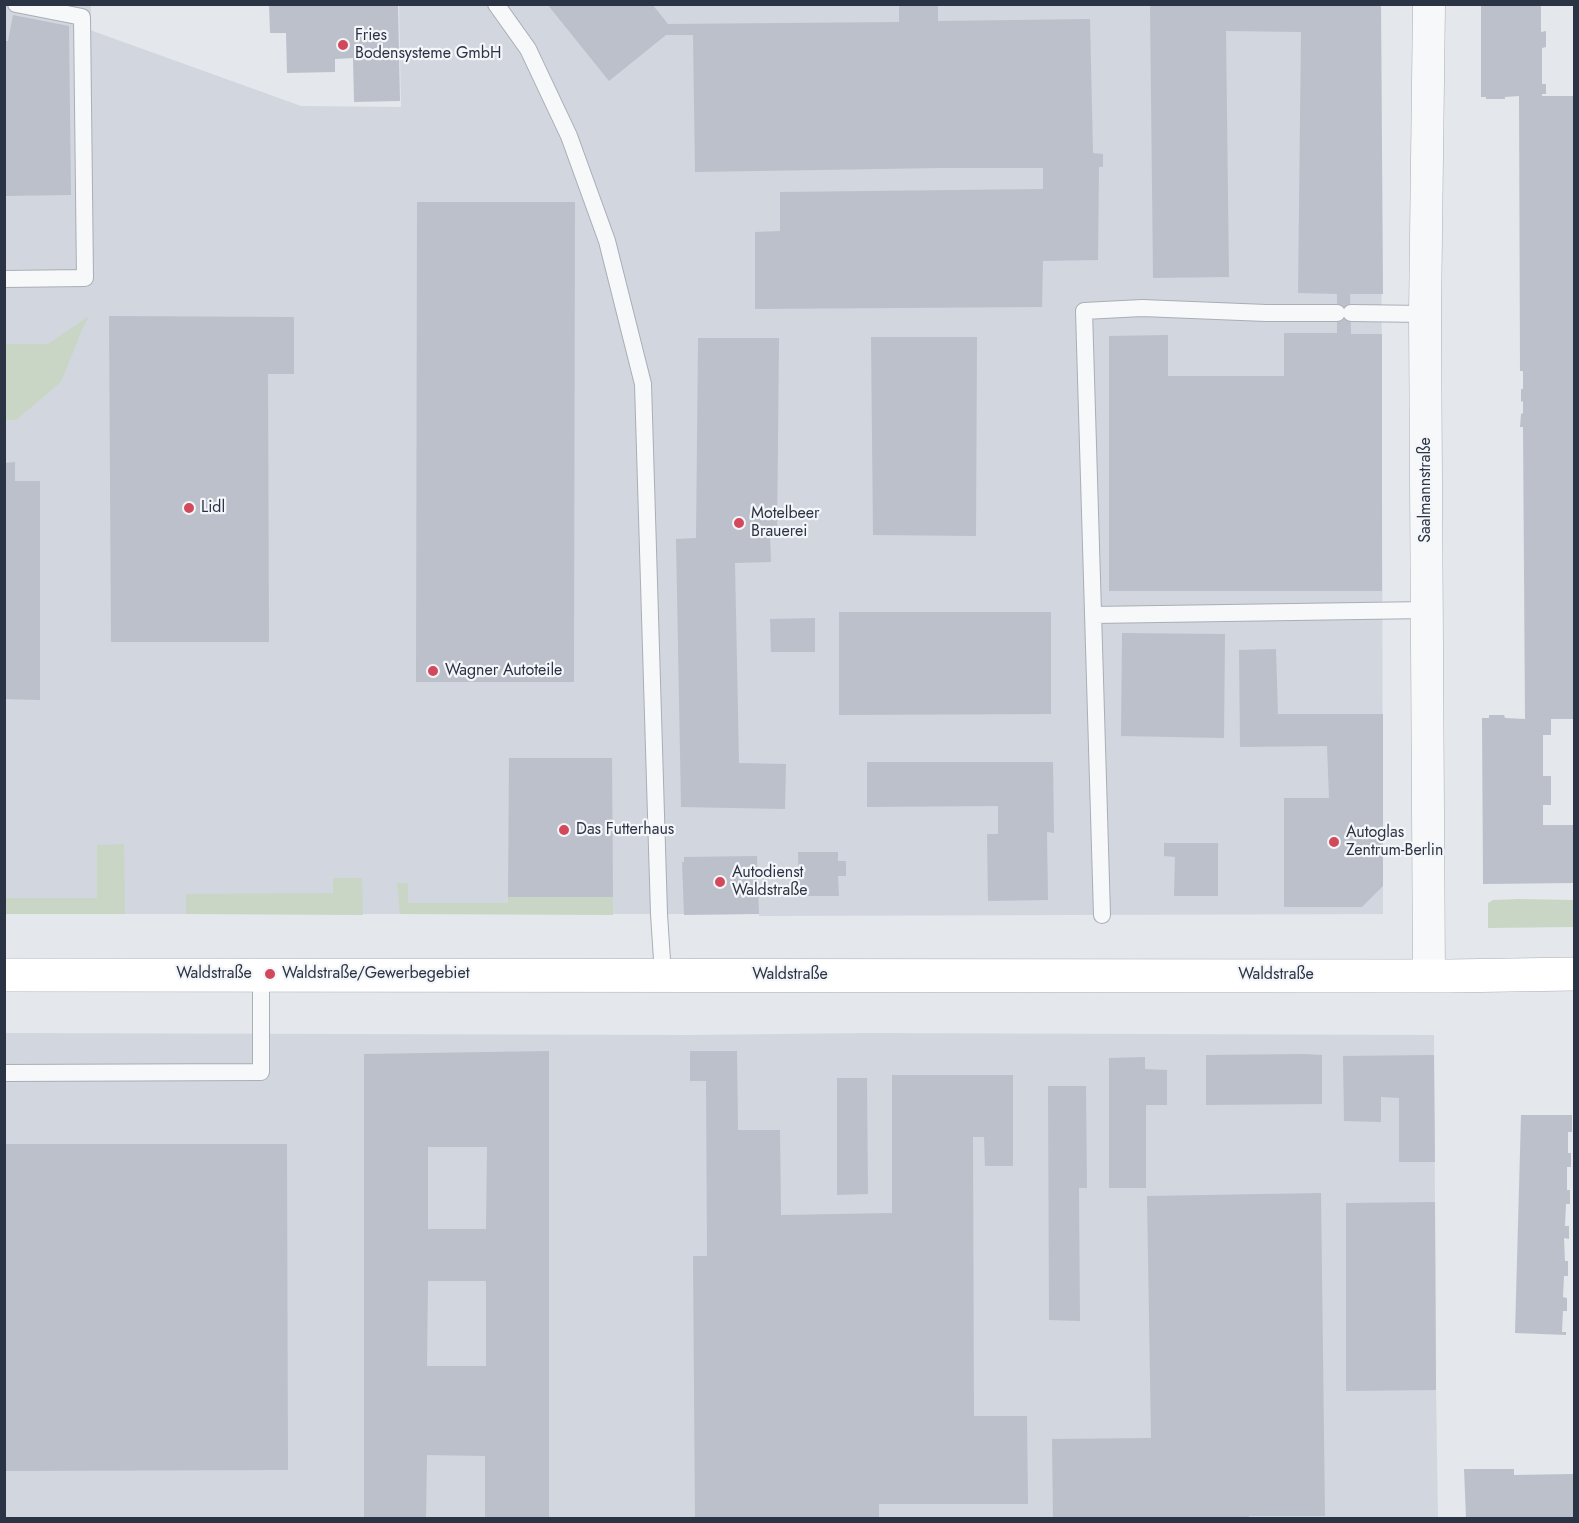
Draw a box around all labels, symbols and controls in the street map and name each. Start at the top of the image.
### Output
place label: Fries Bodensysteme GmbH [355,26,501,64]
marker: Fries Bodensysteme GmbH [336,38,350,52]
street label: Saalmannstraße [1416,437,1436,543]
place label: Lidl [201,498,225,518]
marker: Lidl [182,501,196,515]
place label: Motelbeer Brauerei [751,504,820,542]
marker: Motelbeer Brauerei [732,516,746,530]
place label: Wagner Autoteile [445,661,562,681]
marker: Wagner Autoteile [426,664,440,678]
place label: Das Futterhaus [576,820,674,840]
marker: Das Futterhaus [557,823,571,837]
place label: Autoglas Zentrum-Berlin [1346,823,1443,861]
marker: Autoglas Zentrum-Berlin [1327,835,1341,849]
place label: Autodienst Waldstraße [732,863,807,901]
marker: Autodienst Waldstraße [713,875,727,889]
street label: Waldstraße [176,964,252,984]
place label: Waldstraße/Gewerbegebiet [282,964,470,984]
street label: Waldstraße [752,965,828,985]
street label: Waldstraße [1238,965,1314,985]
marker: Waldstraße/Gewerbegebiet [263,967,277,981]

